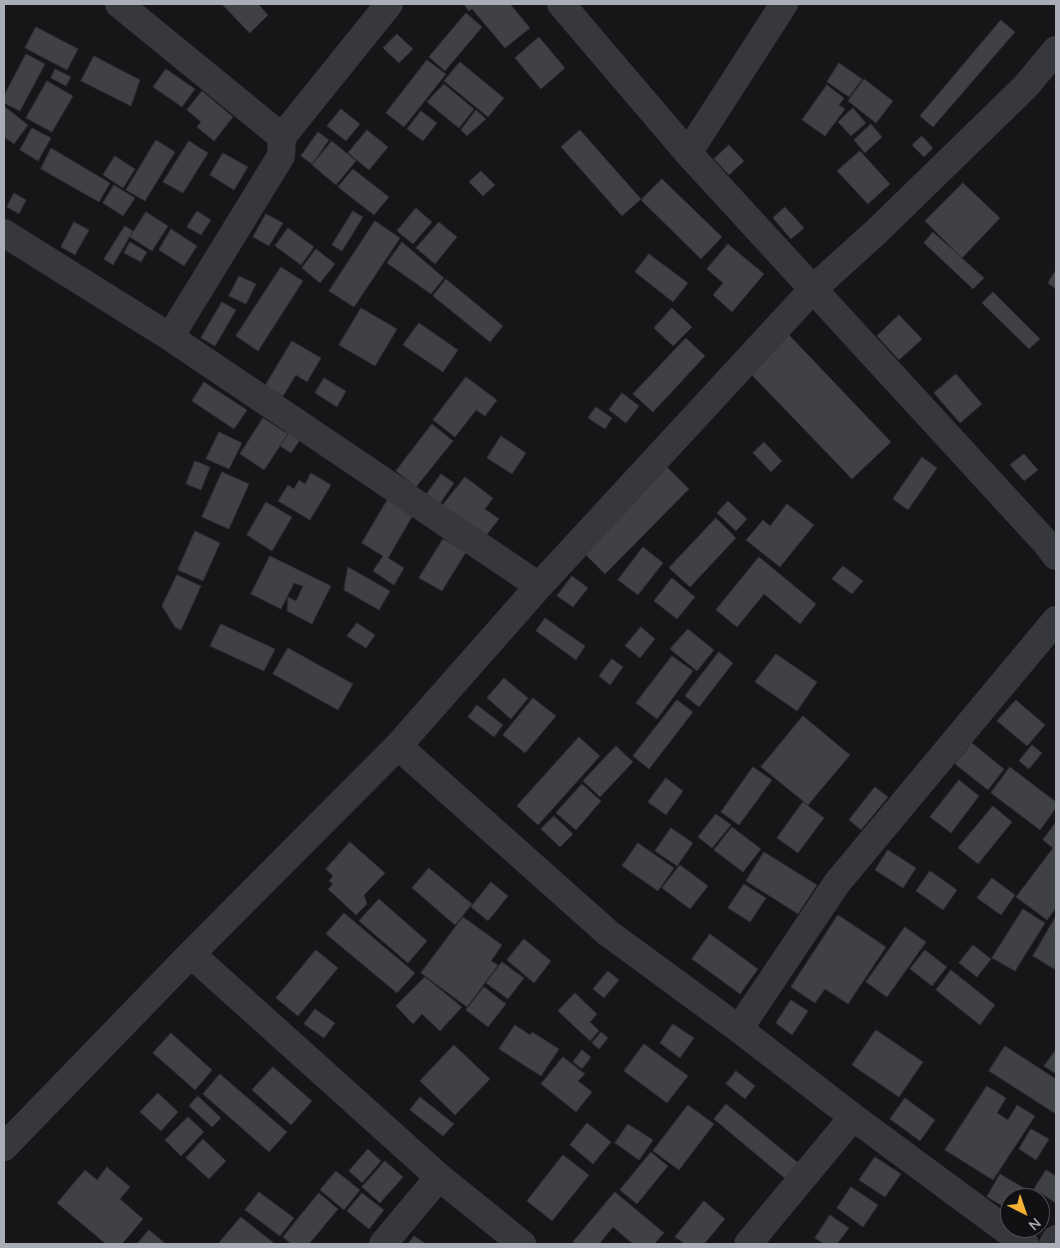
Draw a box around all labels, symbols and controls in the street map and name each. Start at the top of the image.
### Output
north arrow [1000,1188,1050,1238]
text: N [1024,1213,1045,1235]

